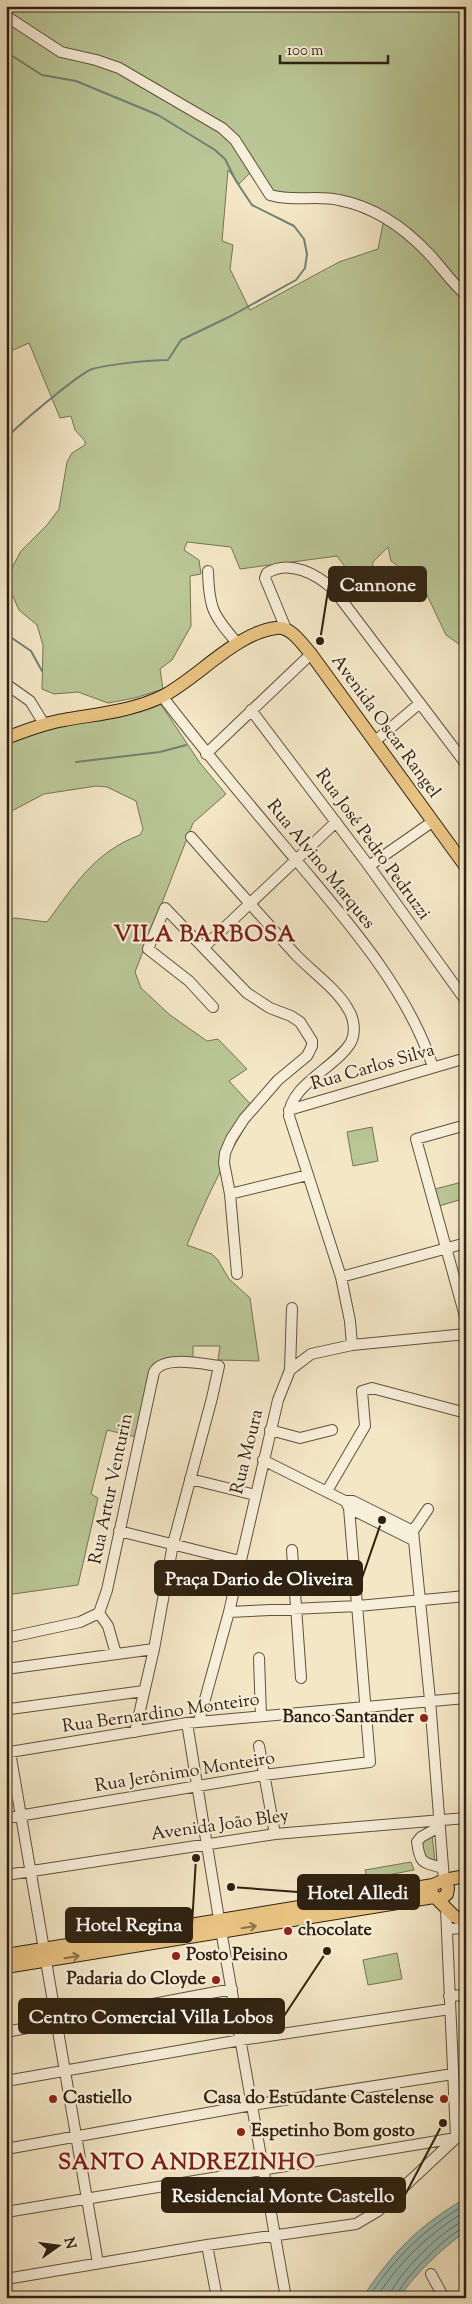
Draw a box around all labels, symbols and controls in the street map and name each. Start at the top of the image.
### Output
scale bar [280,32,387,64]
text: 100 m [287,41,324,62]
callout: Cannone [329,567,426,601]
text: Cannone [340,573,416,600]
street label: Avenida Oscar Rangel [324,650,446,804]
street label: Rua José Pedro Pedruzzi [308,764,436,926]
street label: Rua Alvino Marques [260,795,380,935]
district label: VILA BARBOSA [114,920,296,952]
street label: Rua Carlos Silva [308,1038,438,1098]
street label: Rua Moura [225,1407,271,1497]
street label: Rua Artur Venturin [83,1411,141,1567]
callout: Praça Dario de Oliveira [155,1561,362,1595]
text: Praça Dario de Oliveira [165,1567,353,1594]
street label: Rua Bernardino Monteiro [61,1687,261,1741]
place label: Banco Santander [283,1705,414,1731]
marker: Banco Santander [418,1712,430,1724]
street label: Rua Jerônimo Monteiro [93,1746,277,1800]
street label: Avenida João Bley [149,1803,291,1849]
callout: Hotel Alledi [298,1875,419,1909]
text: Hotel Alledi [308,1881,409,1908]
callout: Hotel Regina [66,1908,192,1942]
text: Hotel Regina [76,1913,183,1940]
place label: chocolate [298,1918,372,1944]
one-way arrow [241,1922,257,1932]
marker: chocolate [282,1925,294,1937]
place label: Posto Peisino [186,1943,288,1969]
marker: Posto Peisino [170,1950,182,1962]
one-way arrow [63,1951,79,1961]
place label: Padaria do Cloyde [66,1967,207,1993]
marker: Padaria do Cloyde [210,1974,222,1986]
callout: Centro Comercial Villa Lobos [19,1999,284,2033]
text: Centro Comercial Villa Lobos [29,2005,274,2032]
place label: Castiello [63,2086,132,2112]
place label: Casa do Estudante Castelense [203,2086,435,2112]
marker: Castiello [47,2093,59,2105]
marker: Casa do Estudante Castelense [438,2093,450,2105]
place label: Espetinho Bom gosto [251,2119,415,2145]
marker: Espetinho Bom gosto [235,2126,247,2138]
district label: SANTO ANDREZINHO [58,2148,316,2180]
callout: Residencial Monte Castello [162,2178,405,2212]
text: Residencial Monte Castello [172,2184,395,2211]
north arrow [32,2222,82,2272]
text: N [58,2235,80,2251]

